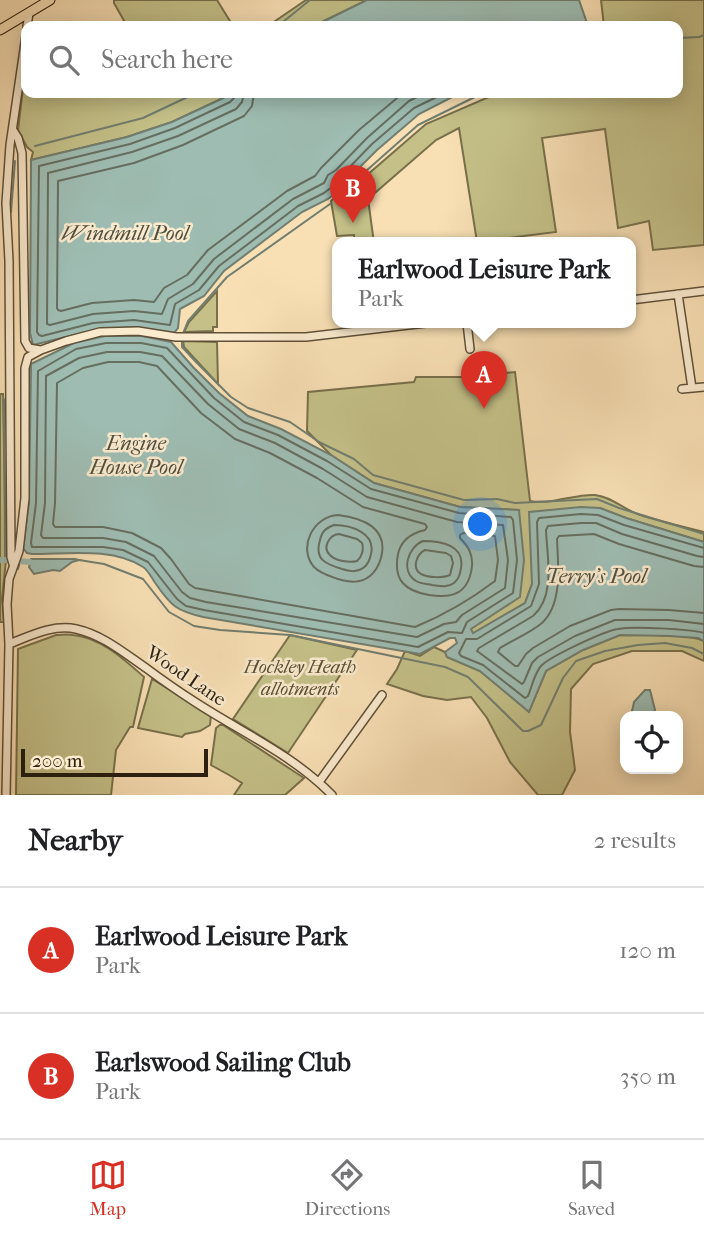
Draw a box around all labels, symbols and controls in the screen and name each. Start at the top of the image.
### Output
search box [21,21,683,98]
icon: search [45,41,83,79]
text: Search here [101,44,233,75]
pin: B [330,165,376,223]
water label: Windmill Pool [61,221,192,245]
popup [332,237,636,328]
text: Earlwood Leisure Park [358,254,610,285]
text: Park [358,285,404,312]
pin: A [461,351,507,409]
water label: Engine House Pool [89,431,185,479]
your location [463,507,497,541]
water label: Terry's Pool [546,564,649,588]
street label: Wood Lane [141,641,230,711]
park label: Hockley Heath allotments [243,656,356,700]
map controls [620,711,683,774]
button: locate [620,711,683,774]
scale bar [21,746,208,778]
text: 200 m [32,750,83,772]
text: Nearby [28,823,123,858]
text: 2 results [594,827,676,854]
text: Earlwood Leisure Park [95,921,347,952]
text: A [44,937,58,964]
text: 120 m [619,937,676,964]
text: Park [95,952,141,979]
text: Earlswood Sailing Club [95,1047,351,1078]
text: B [44,1063,58,1090]
text: 350 m [620,1063,676,1090]
text: Park [95,1078,141,1105]
tab: Map [89,1156,127,1220]
tab: Directions [305,1156,390,1220]
tab: Saved [568,1156,615,1220]

